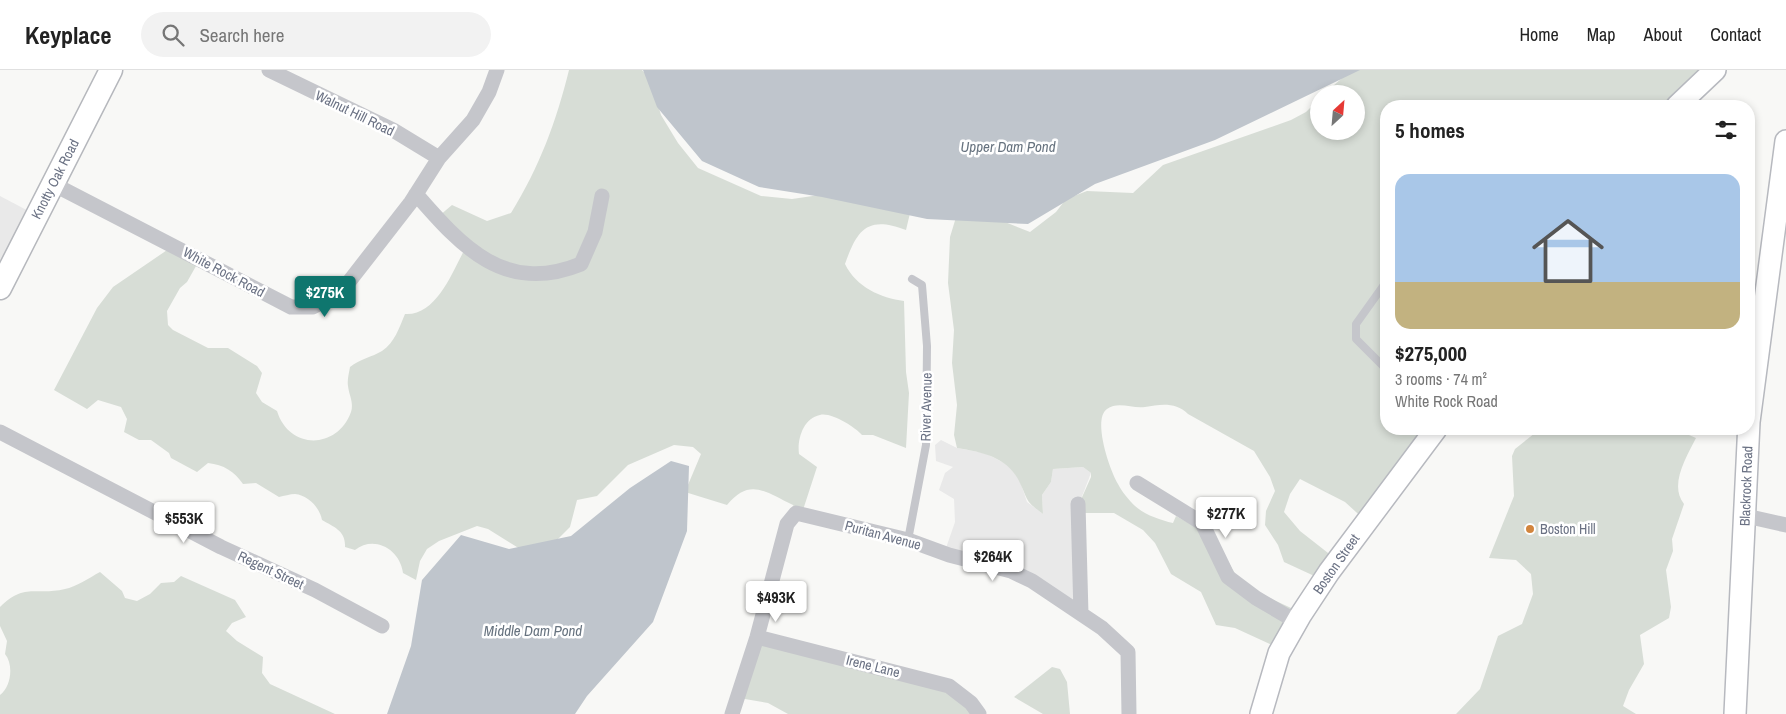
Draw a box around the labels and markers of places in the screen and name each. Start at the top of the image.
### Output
pin: $275K [290,276,360,318]
pin: $277K [1191,496,1261,539]
pin: $553K [149,502,219,544]
place label: Boston Hill [1540,520,1596,538]
marker: Boston Hill [1524,523,1536,535]
pin: $264K [958,540,1028,582]
pin: $493K [741,580,811,623]

